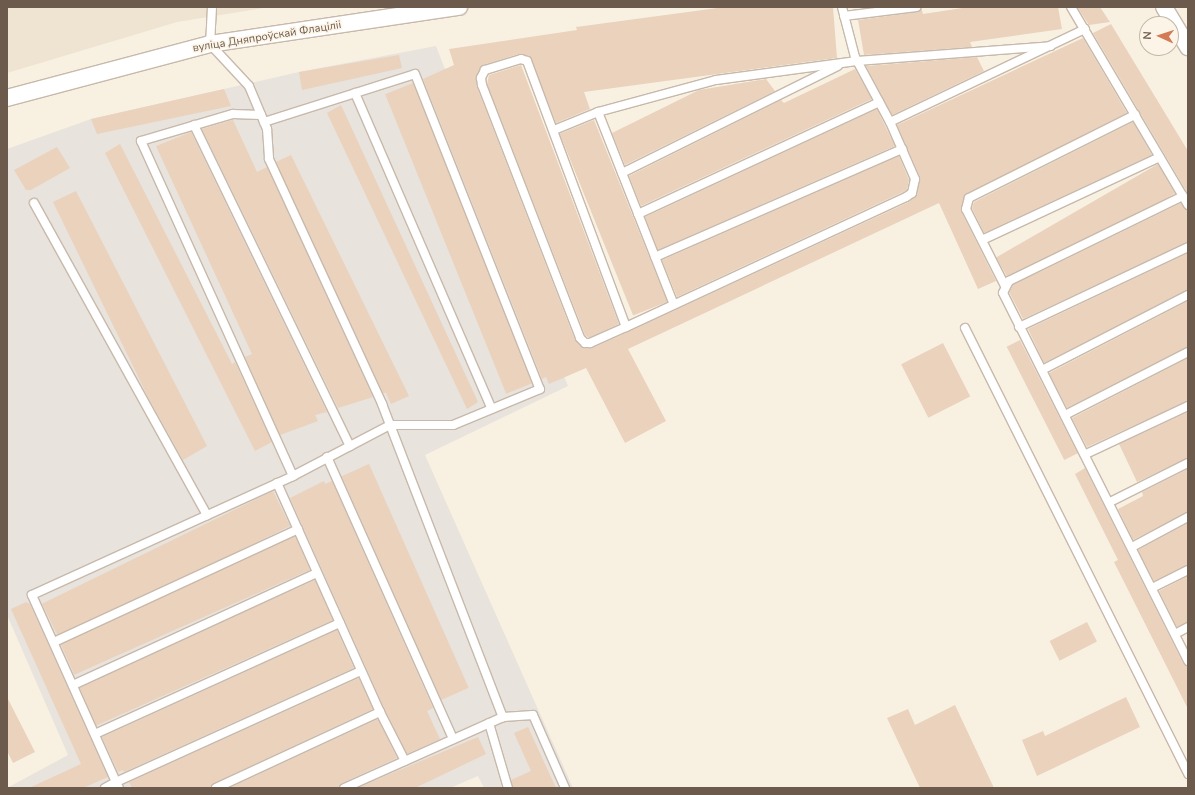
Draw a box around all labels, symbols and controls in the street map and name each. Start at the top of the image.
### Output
north arrow [1139,16,1179,56]
street label: вуліца Дняпроўскай Флаціліі [192,19,342,55]
text: N [1140,31,1155,40]

